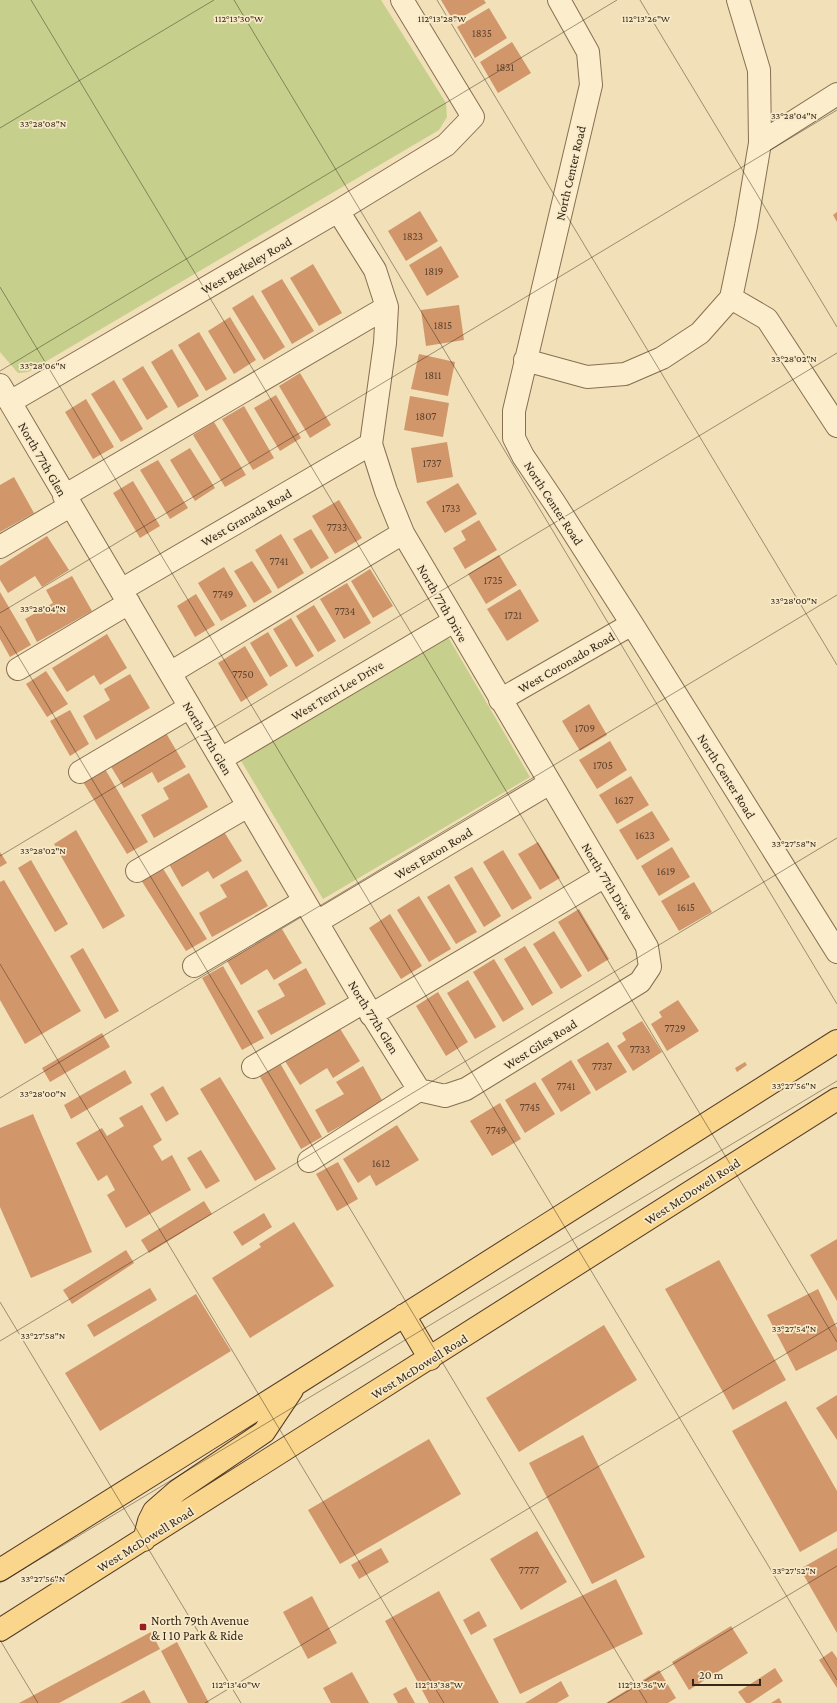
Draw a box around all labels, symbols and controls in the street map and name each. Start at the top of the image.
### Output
text: 112°13'30"W [215,13,264,24]
text: 112°13'28"W [418,13,467,24]
text: 112°13'26"W [622,13,671,24]
house number: 1835 [472,27,492,39]
house number: 1831 [496,61,514,73]
text: 33°28'04"N [771,110,818,121]
text: 33°28'08"N [20,118,67,129]
street label: North Center Road [552,124,589,222]
house number: 1823 [403,230,423,242]
street label: West Berkeley Road [198,233,294,297]
house number: 1819 [425,265,443,277]
house number: 1815 [434,319,452,331]
text: 33°28'02"N [771,353,817,364]
text: 33°28'06"N [20,360,67,371]
house number: 1811 [425,369,442,381]
house number: 1807 [416,410,436,422]
street label: North 77th Glen [15,419,70,499]
house number: 1737 [423,457,441,469]
street label: North Center Road [521,459,586,548]
street label: West Granada Road [198,485,294,549]
house number: 1733 [441,502,461,514]
house number: 7733 [327,521,347,533]
house number: 7741 [269,555,289,567]
street label: North 77th Drive [414,562,471,645]
house number: 1725 [483,574,503,586]
house number: 7749 [213,588,233,600]
text: 33°28'00"N [771,595,818,606]
text: 33°28'04"N [20,603,67,614]
house number: 7734 [335,605,356,617]
house number: 1721 [504,609,522,621]
street label: West Coronado Road [515,629,617,696]
street label: West Terri Lee Drive [288,657,386,724]
house number: 7750 [232,668,254,680]
street label: North 77th Glen [180,699,235,778]
house number: 1709 [575,722,595,734]
street label: North Center Road [695,731,759,821]
house number: 1705 [593,759,613,771]
house number: 1627 [614,794,634,806]
street label: West Eaton Road [391,824,475,883]
house number: 1623 [635,829,655,841]
text: 33°27'58"N [772,838,817,849]
street label: North 77th Drive [579,840,637,923]
text: 33°28'02"N [20,845,66,856]
house number: 1619 [657,865,675,877]
house number: 1615 [677,901,695,913]
street label: North 77th Glen [345,978,402,1057]
street label: West Giles Road [501,1016,580,1073]
house number: 7729 [665,1022,685,1034]
house number: 7733 [630,1043,650,1055]
house number: 7737 [592,1060,612,1072]
house number: 7741 [556,1080,576,1092]
text: 33°27'56"N [772,1080,817,1091]
text: 33°28'00"N [20,1088,67,1099]
house number: 7745 [520,1101,540,1113]
house number: 7749 [486,1124,506,1136]
street label: West McDowell Road [642,1155,743,1228]
house number: 1612 [372,1157,390,1169]
text: 33°27'54"N [772,1323,817,1334]
text: 33°27'58"N [21,1330,66,1341]
street label: West McDowell Road [368,1331,470,1402]
street label: West McDowell Road [94,1504,196,1575]
house number: 7777 [519,1564,539,1576]
text: 33°27'52"N [772,1565,816,1576]
text: 33°27'56"N [21,1573,66,1584]
place label: North 79th Avenue & I 10 Park & Ride [151,1613,249,1643]
marker: North 79th Avenue & I 10 Park & Ride [138,1622,148,1632]
scale bar [693,1661,760,1687]
text: 20 m [699,1668,724,1682]
text: 112°13'40"W [212,1679,261,1690]
text: 112°13'38"W [415,1679,464,1690]
text: 112°13'36"W [618,1679,667,1690]

